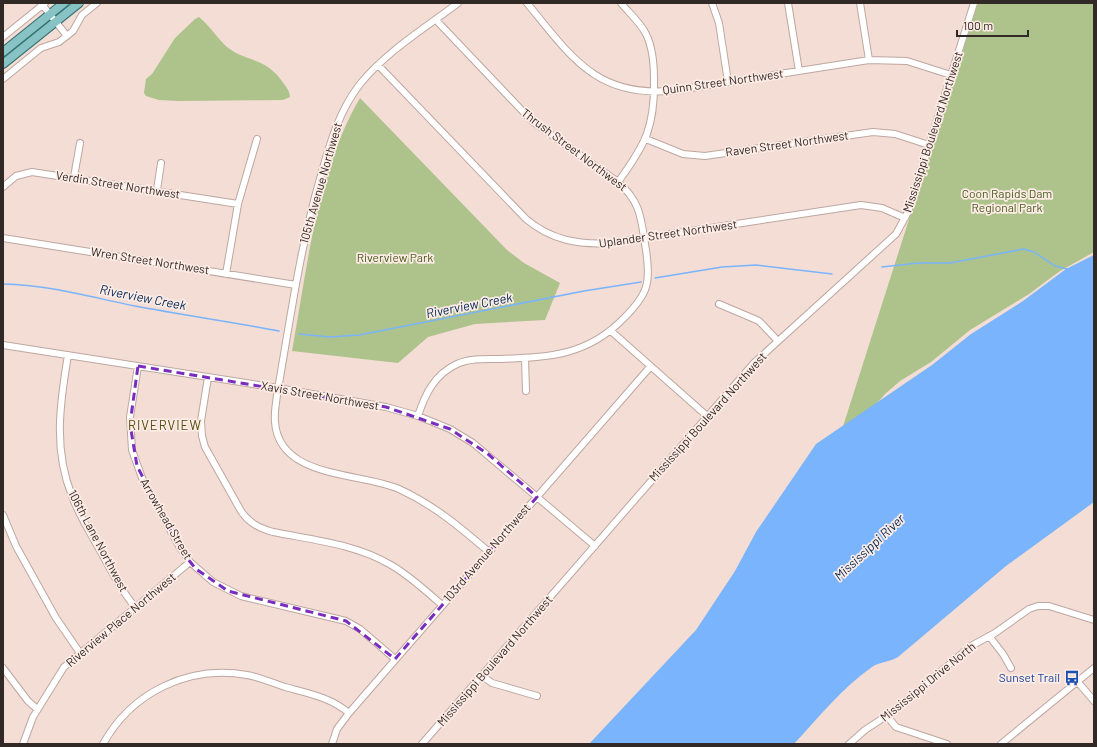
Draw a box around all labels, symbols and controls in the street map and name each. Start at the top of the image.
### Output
scale bar [957,12,1028,38]
text: 100 m [963,18,993,32]
street label: Mississippi Boulevard Northwest [899,49,965,214]
street label: Quinn Street Northwest [662,66,784,96]
street label: Thrush Street Northwest [519,105,630,194]
street label: 105th Avenue Northwest [296,120,344,245]
street label: Raven Street Northwest [724,127,849,159]
street label: Verdin Street Northwest [55,167,181,201]
park label: Coon Rapids Dam Regional Park [962,186,1052,214]
street label: Uplander Street Northwest [598,216,738,250]
street label: Wren Street Northwest [90,244,210,276]
park label: Riverview Park [357,250,433,264]
water label: Riverview Creek [98,281,188,313]
water label: Riverview Creek [424,289,514,321]
street label: Mississippi Boulevard Northwest [646,349,769,484]
street label: Xavis Street Northwest [260,378,380,412]
district label: RIVERVIEW [128,417,202,433]
street label: Arrowhead Street [138,475,196,562]
street label: 106th Lane Northwest [66,487,132,594]
street label: 103rd Avenue Northwest [440,500,533,604]
water label: Mississippi River [831,510,908,584]
street label: Riverview Place Northwest [63,569,178,669]
street label: Mississippi Boulevard Northwest [434,592,555,728]
street label: Mississippi Drive North [877,639,978,724]
bus stop icon: Sunset Trail [1063,669,1081,687]
place label: Sunset Trail [999,670,1060,684]

